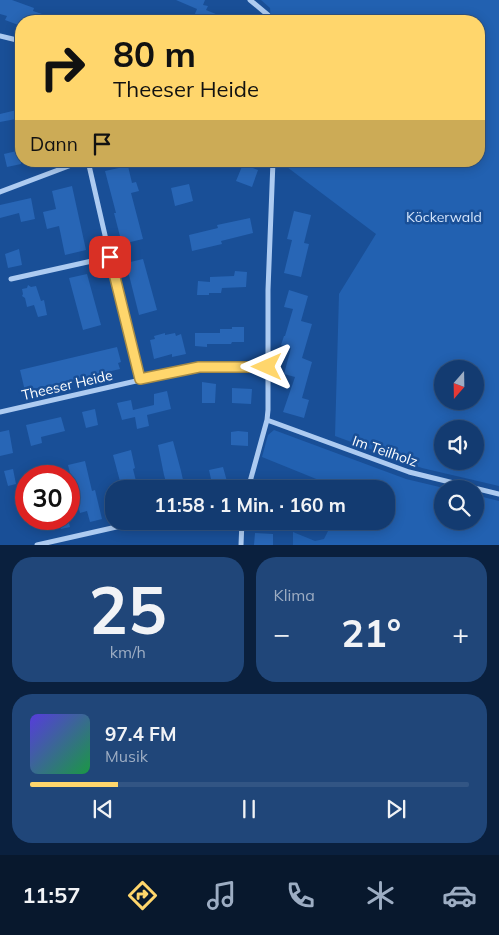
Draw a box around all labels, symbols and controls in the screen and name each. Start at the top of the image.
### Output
text: 80 m [113,32,196,76]
icon: right [30,35,95,100]
text: Theeser Heide [113,75,259,103]
icon: arrive [88,130,116,158]
text: Dann [30,132,78,156]
park label: Köckerwald [406,208,482,226]
pin [89,236,131,278]
icon: arrive [96,243,124,271]
position arrow [240,340,292,392]
north arrow [434,360,484,410]
map controls [434,360,484,530]
street label: Theeser Heide [20,366,114,404]
button: sound [434,420,484,470]
street label: Im Teilholz [350,431,420,471]
speed limit sign: 30 [15,465,80,530]
button: search [434,480,484,530]
text: 11:58 · 1 Min. · 160 m [154,493,346,517]
text: 25 [89,569,167,650]
text: Klima [274,585,315,605]
text: 21° [341,609,401,657]
text: − [274,616,290,651]
text: + [452,616,469,651]
text: km/h [110,642,146,662]
text: 97.4 FM [105,722,177,746]
text: Musik [105,746,148,766]
icon: previous [89,795,117,823]
icon: pause [235,795,263,823]
icon: next [382,795,410,823]
icon: directions [125,878,160,913]
icon: music [204,878,239,913]
icon: phone [283,878,318,913]
icon: climate [363,878,398,913]
icon: car [442,878,477,913]
text: 11:57 [22,881,80,909]

